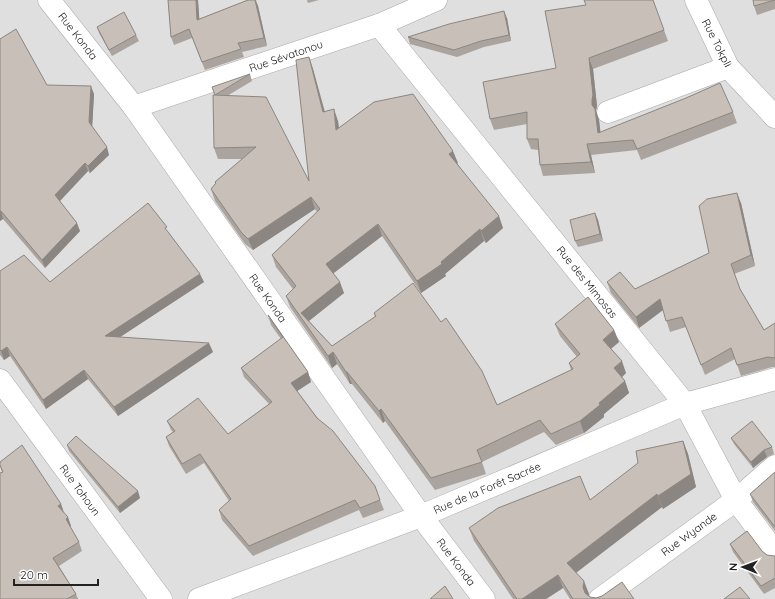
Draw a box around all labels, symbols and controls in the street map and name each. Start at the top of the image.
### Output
street label: Rue Konda [55,10,101,62]
street label: Rue Tokpli [699,17,735,69]
street label: Rue Sévatonou [247,37,325,75]
street label: Rue des Mimosas [554,243,620,321]
street label: Rue Konda [246,271,290,325]
street label: Rue de la Forêt Sacrée [431,459,543,517]
street label: Rue Tohoun [57,462,103,518]
street label: Rue Wyande [658,509,720,559]
street label: Rue Konda [433,535,479,589]
north arrow [723,547,763,587]
scale bar [14,561,98,587]
text: N [726,563,740,571]
text: 20 m [20,567,48,582]

